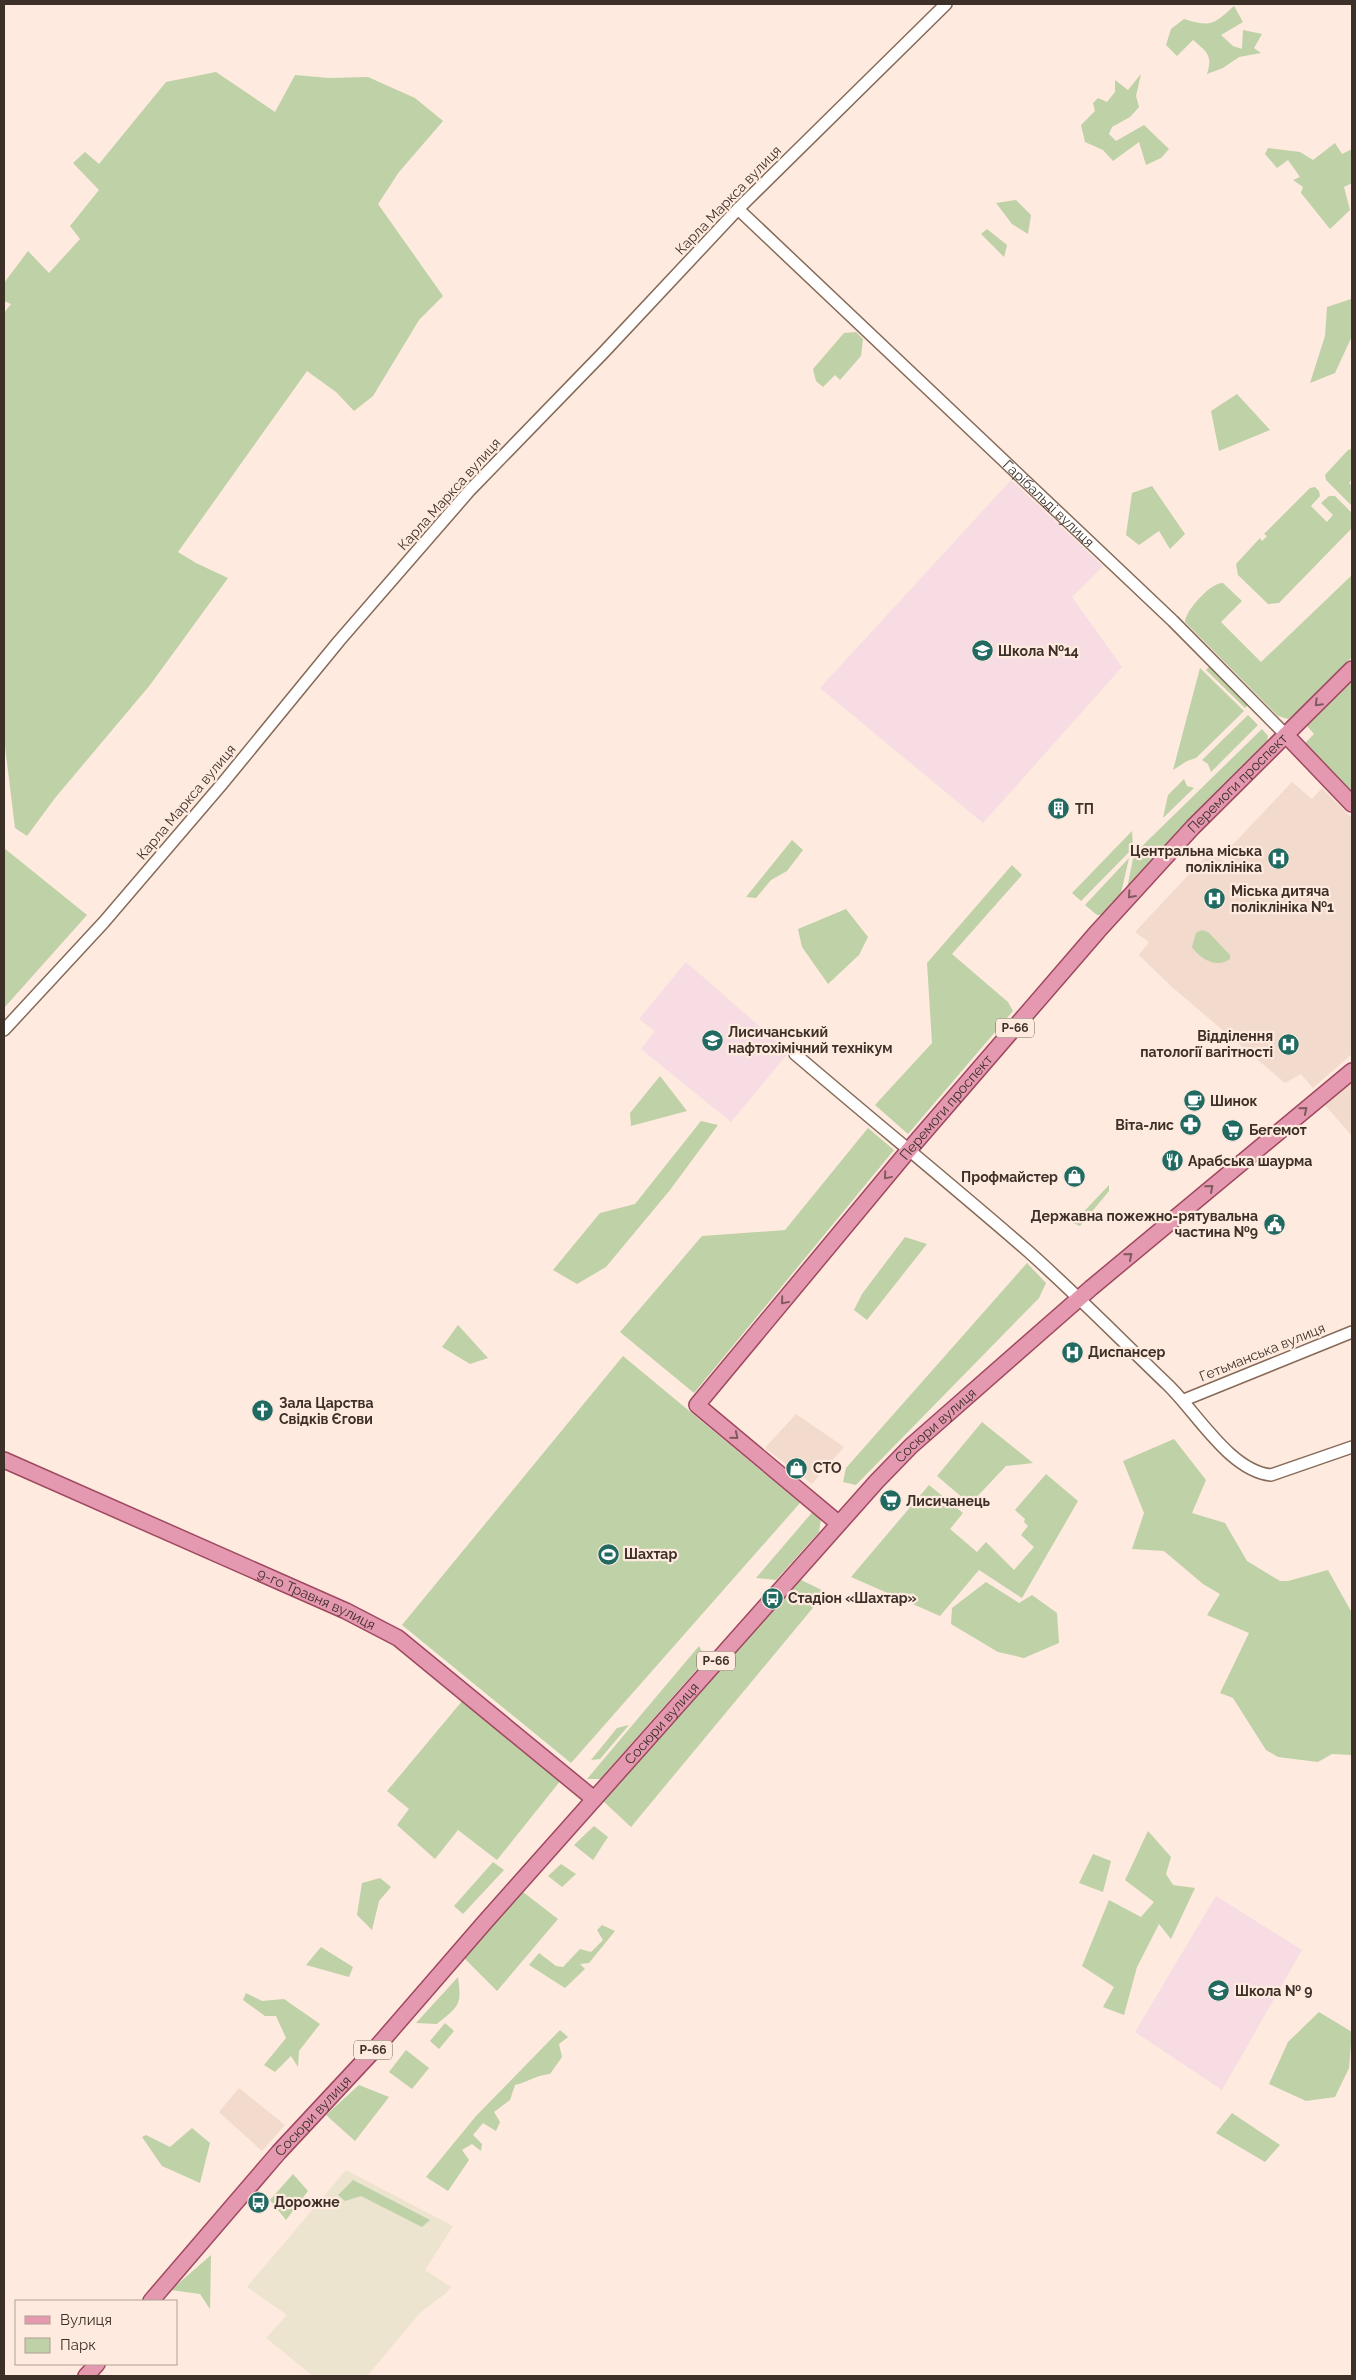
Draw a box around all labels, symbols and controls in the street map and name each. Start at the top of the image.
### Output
street label: Карла Маркса вулиця [672,142,784,258]
street label: Карла Маркса вулиця [394,435,504,553]
street label: Гарібальді вулиця [1000,457,1097,550]
school or university icon: Школа №14 [970,639,994,663]
place label: Школа №14 [998,643,1079,659]
one-way arrow [1315,697,1324,706]
street label: Перемоги проспект [1184,730,1290,836]
street label: Карла Маркса вулиця [133,741,239,863]
building icon: ТП [1047,797,1071,821]
place label: ТП [1075,801,1094,817]
place label: Центральна міська полiклiнiка [1130,843,1262,875]
hospital icon: Центральна міська полiклiнiка [1266,847,1290,871]
place label: Міська дитяча поліклініка №1 [1231,883,1334,915]
hospital icon: Міська дитяча поліклініка №1 [1203,887,1227,911]
one-way arrow [1128,889,1137,898]
road number: Р-66 [996,1018,1034,1038]
place label: Лисичанський нафтохімічний технікум [728,1024,893,1056]
school or university icon: Лисичанський нафтохімічний технікум [700,1028,724,1052]
place label: Відділення патології вагітності [1140,1028,1273,1060]
hospital icon: Відділення патології вагітності [1277,1032,1301,1056]
street label: Перемоги проспект [896,1051,996,1163]
cafe icon: Шинок [1182,1089,1206,1113]
place label: Шинок [1210,1093,1257,1109]
one-way arrow [1298,1108,1307,1116]
pharmacy icon: Віта-лис [1178,1113,1202,1137]
place label: Віта-лис [1115,1117,1174,1133]
supermarket icon: Бегемот [1221,1118,1245,1142]
place label: Бегемот [1249,1122,1307,1138]
restaurant icon: Арабська шаурма [1160,1149,1184,1173]
place label: Арабська шаурма [1188,1153,1312,1169]
shop icon: Профмайстер [1062,1165,1086,1189]
place label: Профмайстер [961,1169,1058,1185]
one-way arrow [884,1171,893,1180]
one-way arrow [1204,1185,1213,1193]
place label: Державна пожежно-рятувальна частина №9 [1030,1208,1258,1240]
public building icon: Державна пожежно-рятувальна частина №9 [1262,1212,1286,1236]
one-way arrow [1123,1253,1132,1262]
one-way arrow [780,1296,789,1305]
street label: Гетьманська вулиця [1197,1319,1327,1385]
hospital icon: Диспансер [1060,1340,1084,1364]
place label: Диспансер [1088,1344,1166,1360]
street label: Сосюри вулиця [891,1385,979,1466]
place label: Зала Царства Свідків Єгови [279,1395,374,1427]
church icon: Зала Царства Свідків Єгови [251,1399,275,1423]
one-way arrow [729,1431,738,1439]
shop icon: СТО [785,1456,809,1480]
place label: СТО [813,1460,842,1476]
supermarket icon: Лисичанець [878,1489,902,1513]
place label: Лисичанець [906,1493,991,1509]
sports icon: Шахтар [596,1542,620,1566]
place label: Шахтар [624,1546,677,1562]
street label: 9-го Травня вулиця [255,1565,378,1633]
bus stop icon: Стадіон «Шахтар» [760,1586,784,1610]
place label: Стадіон «Шахтар» [788,1590,917,1606]
road number: Р-66 [697,1652,735,1670]
street label: Сосюри вулиця [621,1679,702,1768]
school or university icon: Школа № 9 [1207,1979,1231,2003]
place label: Школа № 9 [1235,1983,1313,1999]
road number: Р-66 [354,2040,392,2060]
street label: Сосюри вулиця [272,2072,354,2159]
bus stop icon: Дорожне [246,2190,270,2214]
place label: Дорожне [274,2194,340,2210]
legend [15,2300,178,2365]
text: Вулиця [60,2311,112,2329]
text: Парк [60,2336,96,2354]

